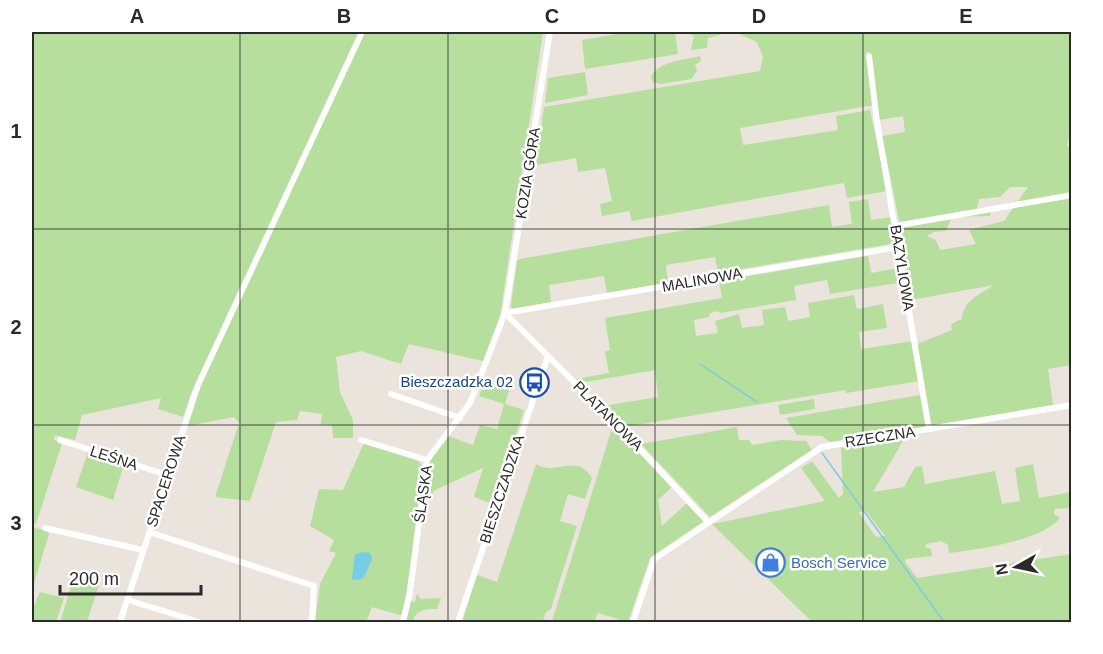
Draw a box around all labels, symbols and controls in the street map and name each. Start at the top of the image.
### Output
text: A [130,5,144,27]
text: B [337,5,351,27]
text: C [545,5,559,27]
text: D [752,5,766,27]
text: E [959,5,973,27]
text: 1 [10,120,22,142]
street label: KOZIA GÓRA [512,126,543,220]
street label: BAZYLIOWA [887,224,918,312]
street label: MALINOWA [660,264,743,295]
text: 2 [10,316,22,338]
bus stop icon: Bieszczadzka 02 [518,366,550,398]
place label: Bieszczadzka 02 [400,373,513,390]
street label: PLATANOWA [570,377,647,454]
street label: RZECZNA [844,423,916,450]
street label: BIESZCZADZKA [476,432,527,545]
street label: SPACEROWA [143,433,188,529]
street label: LEŚNA [88,442,140,473]
street label: ŚLĄSKA [410,464,435,524]
text: 3 [10,512,22,534]
north arrow [986,537,1046,597]
shop icon: Bosch Service [754,547,786,579]
place label: Bosch Service [791,554,887,571]
scale bar [60,558,201,596]
text: N [992,562,1011,576]
text: 200 m [69,569,119,589]

